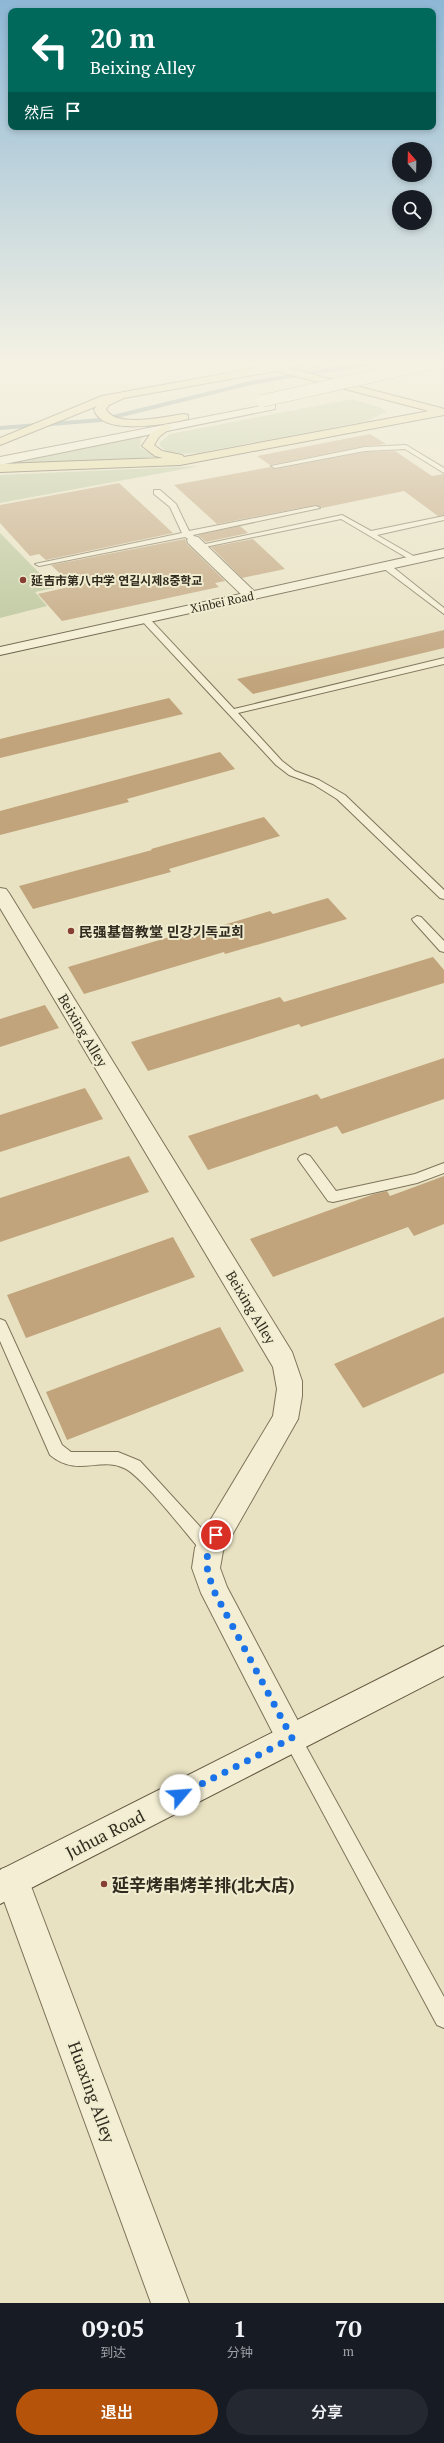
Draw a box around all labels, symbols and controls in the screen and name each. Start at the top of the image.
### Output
text: 20 m [90,19,155,56]
icon: left [24,24,76,76]
text: Beixing Alley [90,55,195,79]
icon: arrive [62,100,84,122]
text: 然后 [24,102,54,122]
north arrow [392,142,432,182]
map controls [392,142,432,230]
button: search [392,190,432,230]
place label: 延吉市第八中学 연길시제8중학교 [31,573,202,588]
marker: 延吉市第八中学 연길시제8중학교 [18,575,28,585]
street label: Xinbei Road [189,588,256,616]
place label: 民强基督教堂 민강기독교회 [79,922,244,941]
marker: 民强基督教堂 민강기독교회 [66,926,76,936]
street label: Beixing Alley [54,990,113,1071]
street label: Beixing Alley [222,1267,281,1348]
pin [199,1518,233,1552]
icon: arrive [205,1524,227,1546]
position arrow [159,1774,201,1816]
street label: Juhua Road [61,1804,149,1864]
place label: 延辛烤串烤羊排(北大店) [112,1873,295,1896]
marker: 延辛烤串烤羊排(北大店) [99,1879,109,1889]
street label: Huaxing Alley [63,2038,121,2146]
text: 09:05 [82,2312,145,2344]
text: 1 [233,2312,246,2344]
text: 70 [335,2312,362,2344]
text: m [343,2342,354,2360]
text: 到达 [100,2343,126,2361]
text: 分钟 [227,2343,253,2361]
button: 退出 [16,2389,218,2435]
button: 分享 [226,2389,428,2435]

